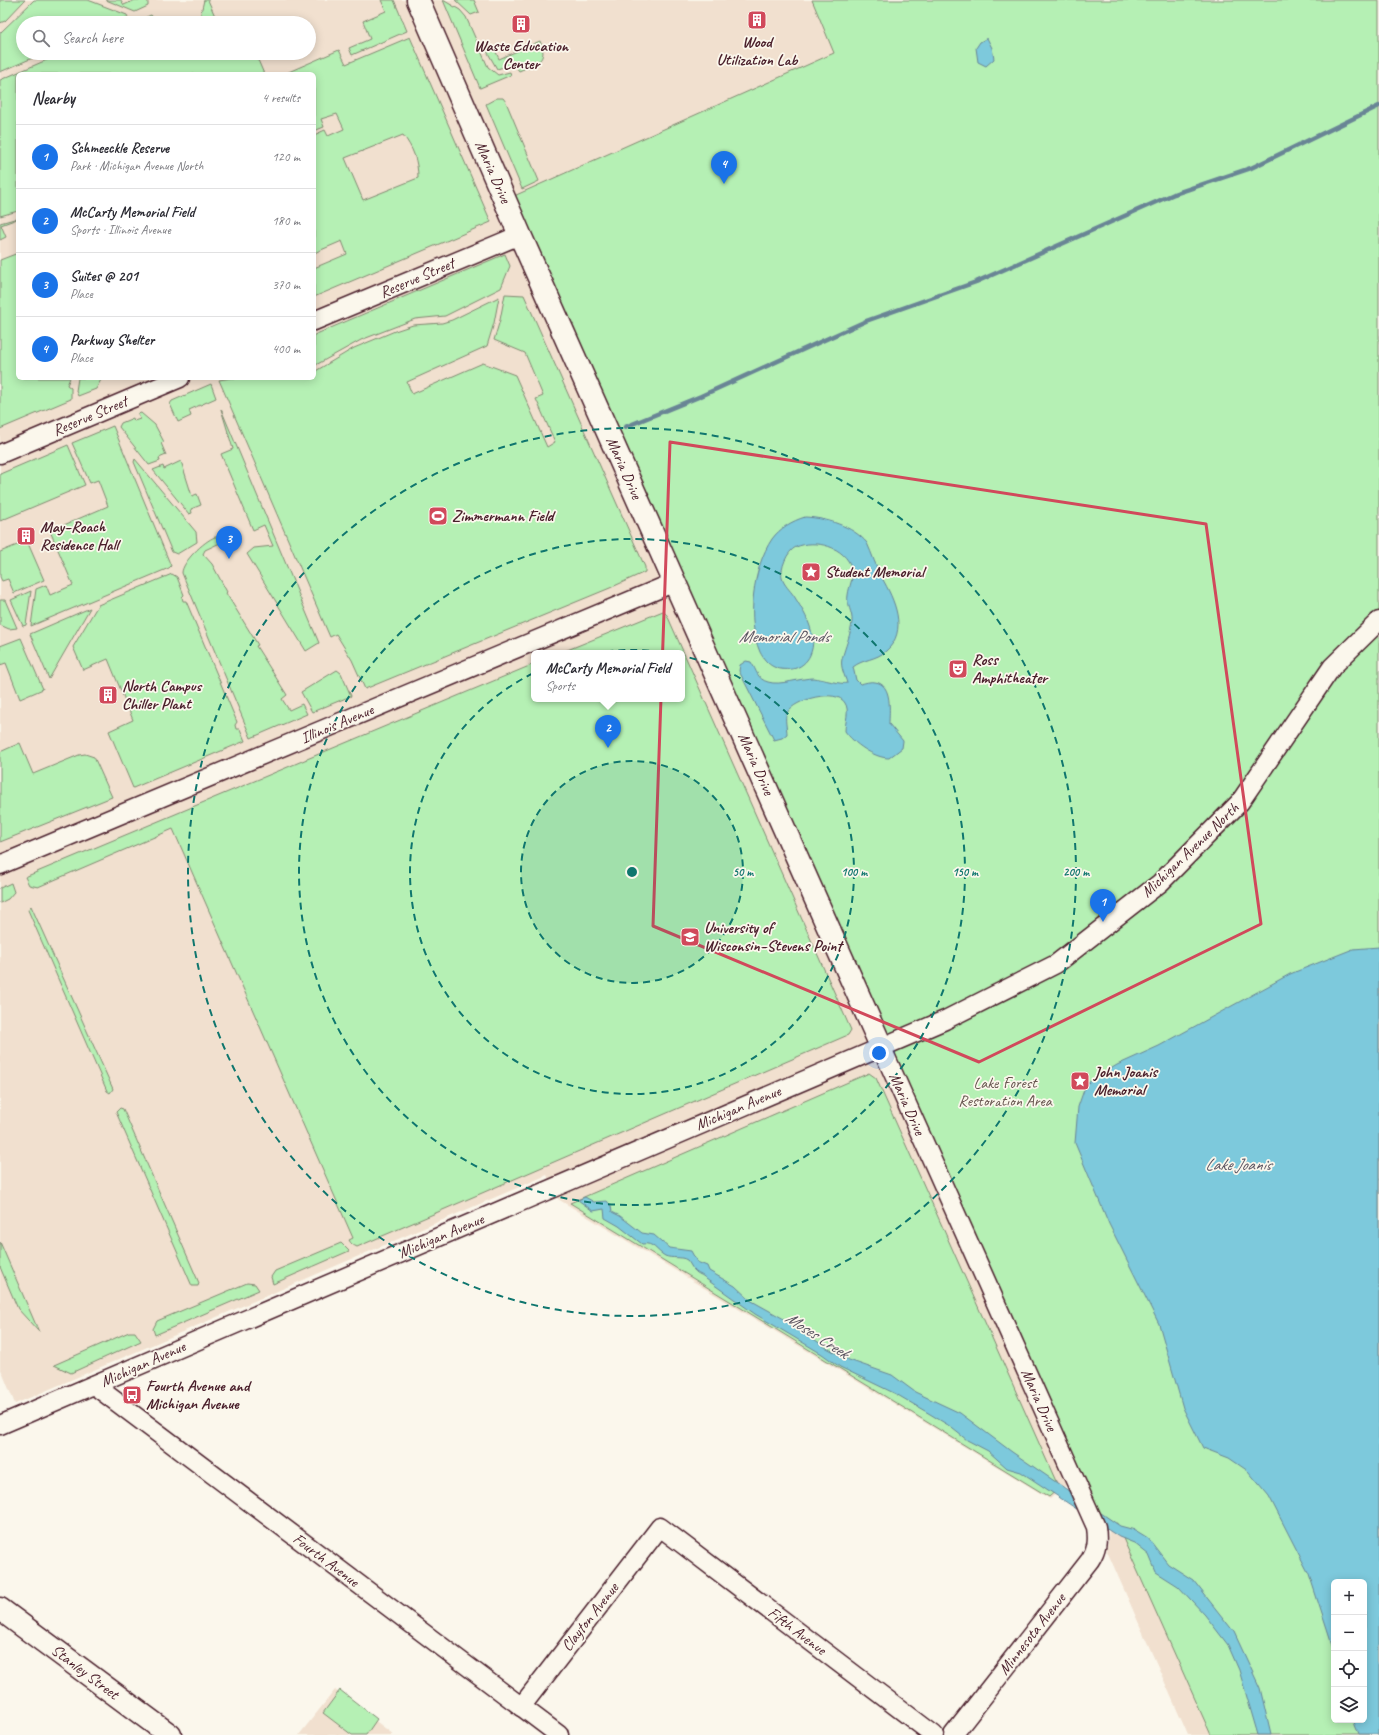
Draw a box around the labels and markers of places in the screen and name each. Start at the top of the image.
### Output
building icon: Wood Utilization Lab [746,9,768,31]
building icon: Waste Education Center [510,13,532,35]
place label: Wood Utilization Lab [717,32,799,70]
place label: Waste Education Center [474,36,570,74]
pin: 4 [711,151,737,184]
sports icon: Zimmermann Field [427,505,449,527]
place label: Zimmermann Field [452,506,556,526]
place label: May–Roach Residence Hall [40,517,121,555]
building icon: May–Roach Residence Hall [15,525,37,547]
pin: 3 [216,526,242,559]
place icon: Student Memorial [800,561,822,583]
place label: Student Memorial [825,562,927,582]
place label: Ross Amphitheater [972,650,1049,688]
theatre icon: Ross Amphitheater [947,658,969,680]
place label: North Campus Chiller Plant [122,676,203,714]
building icon: North Campus Chiller Plant [97,684,119,706]
pin: 2 [595,715,621,748]
centre of rings [625,865,639,879]
pin: 1 [1090,889,1116,922]
place label: University of Wisconsin–Stevens Point [704,918,844,956]
school or university icon: University of Wisconsin–Stevens Point [679,926,701,948]
place label: John Joanis Memorial [1093,1062,1158,1100]
place icon: John Joanis Memorial [1069,1070,1091,1092]
place label: Fourth Avenue and Michigan Avenue [146,1376,252,1414]
bus stop icon: Fourth Avenue and Michigan Avenue [121,1384,143,1406]

